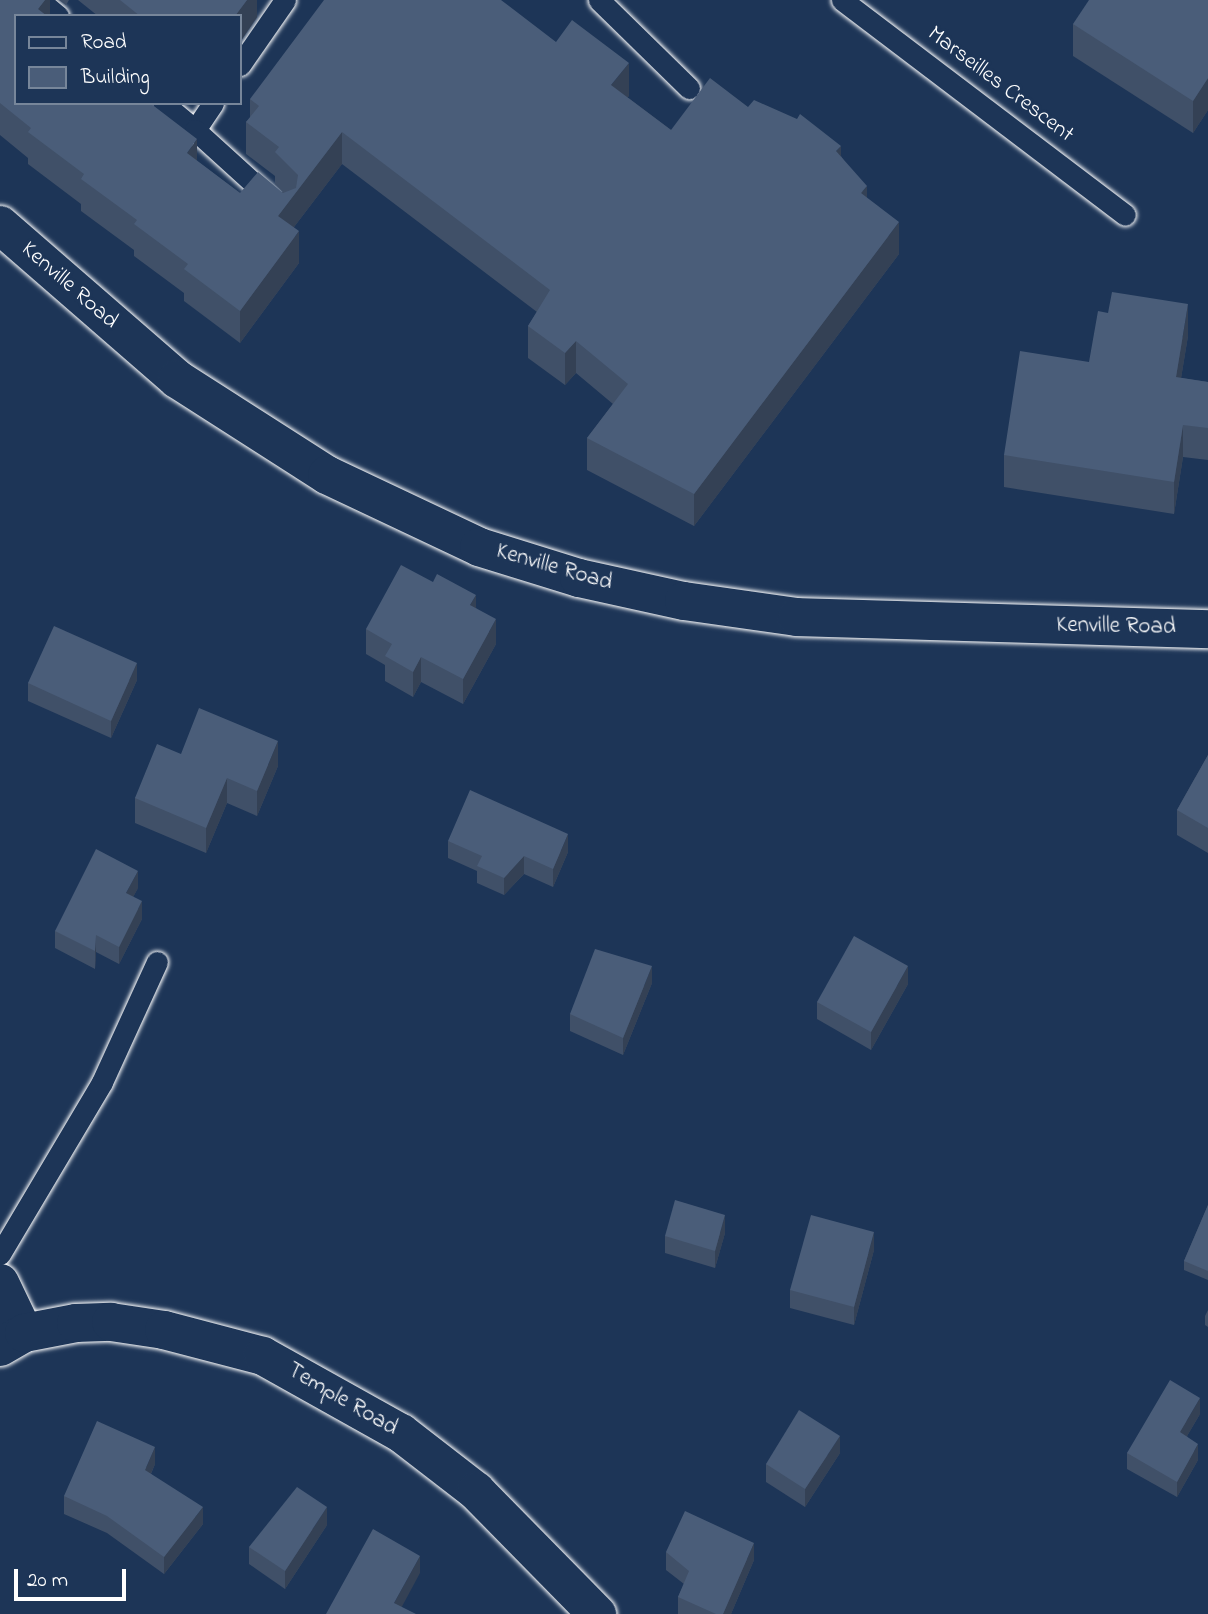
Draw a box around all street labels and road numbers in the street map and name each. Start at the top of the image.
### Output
street label: Marseilles Crescent [921,21,1079,149]
street label: Kenville Road [15,236,123,336]
street label: Kenville Road [493,538,615,598]
street label: Kenville Road [1056,612,1176,642]
street label: Temple Road [282,1357,402,1443]

